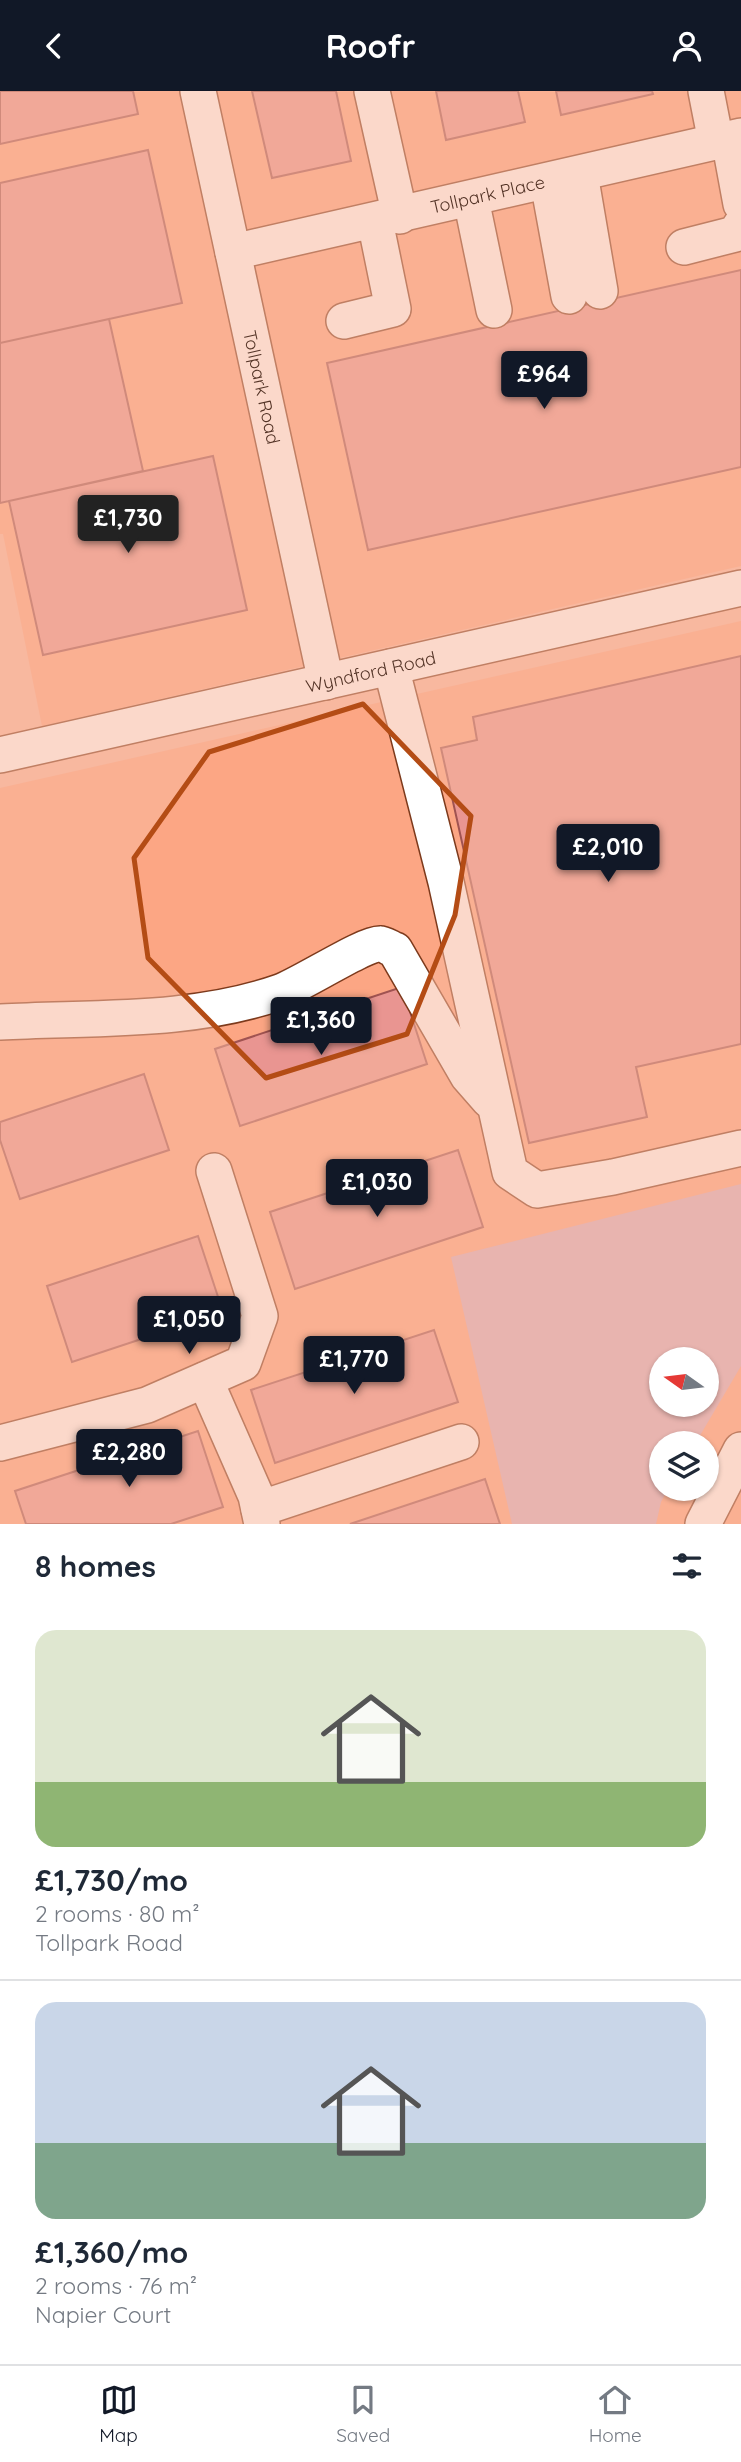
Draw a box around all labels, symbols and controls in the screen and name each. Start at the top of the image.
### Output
text: Roofr [326,26,415,66]
icon: back [35,27,73,65]
icon: person [668,27,706,65]
street label: Tollpark Place [428,170,547,218]
street label: Tollpark Road [239,328,286,446]
pin: £964 [503,351,585,411]
text: £964 [517,359,571,388]
pin: £1,730 [71,496,185,555]
text: £1,730 [94,503,162,532]
street label: Wyndford Road [303,646,438,697]
pin: £2,010 [551,825,665,884]
text: £2,010 [573,832,643,861]
pin: £1,360 [264,997,378,1057]
text: £1,360 [287,1005,355,1034]
pin: £1,030 [320,1159,434,1219]
text: £1,030 [342,1167,412,1196]
pin: £1,050 [132,1297,246,1356]
text: £1,050 [153,1304,225,1333]
pin: £1,770 [297,1337,411,1396]
text: £1,770 [320,1344,389,1373]
north arrow [649,1347,719,1417]
map controls [649,1347,719,1501]
pin: £2,280 [72,1429,186,1489]
button: layers [649,1431,719,1501]
text: £2,280 [92,1437,166,1466]
text: 8 homes [35,1547,156,1585]
icon: filters [668,1547,706,1585]
icon: home [308,1676,434,1802]
text: £1,730/mo [35,1861,188,1899]
text: 2 rooms · 80 m² [35,1899,200,1928]
text: Tollpark Road [35,1928,183,1957]
icon: home [308,2048,434,2174]
text: £1,360/mo [35,2233,188,2271]
text: 2 rooms · 76 m² [35,2271,197,2300]
text: Napier Court [35,2300,171,2329]
tab: Map [99,2381,138,2447]
tab: Saved [336,2381,390,2447]
tab: Home [589,2381,642,2447]

